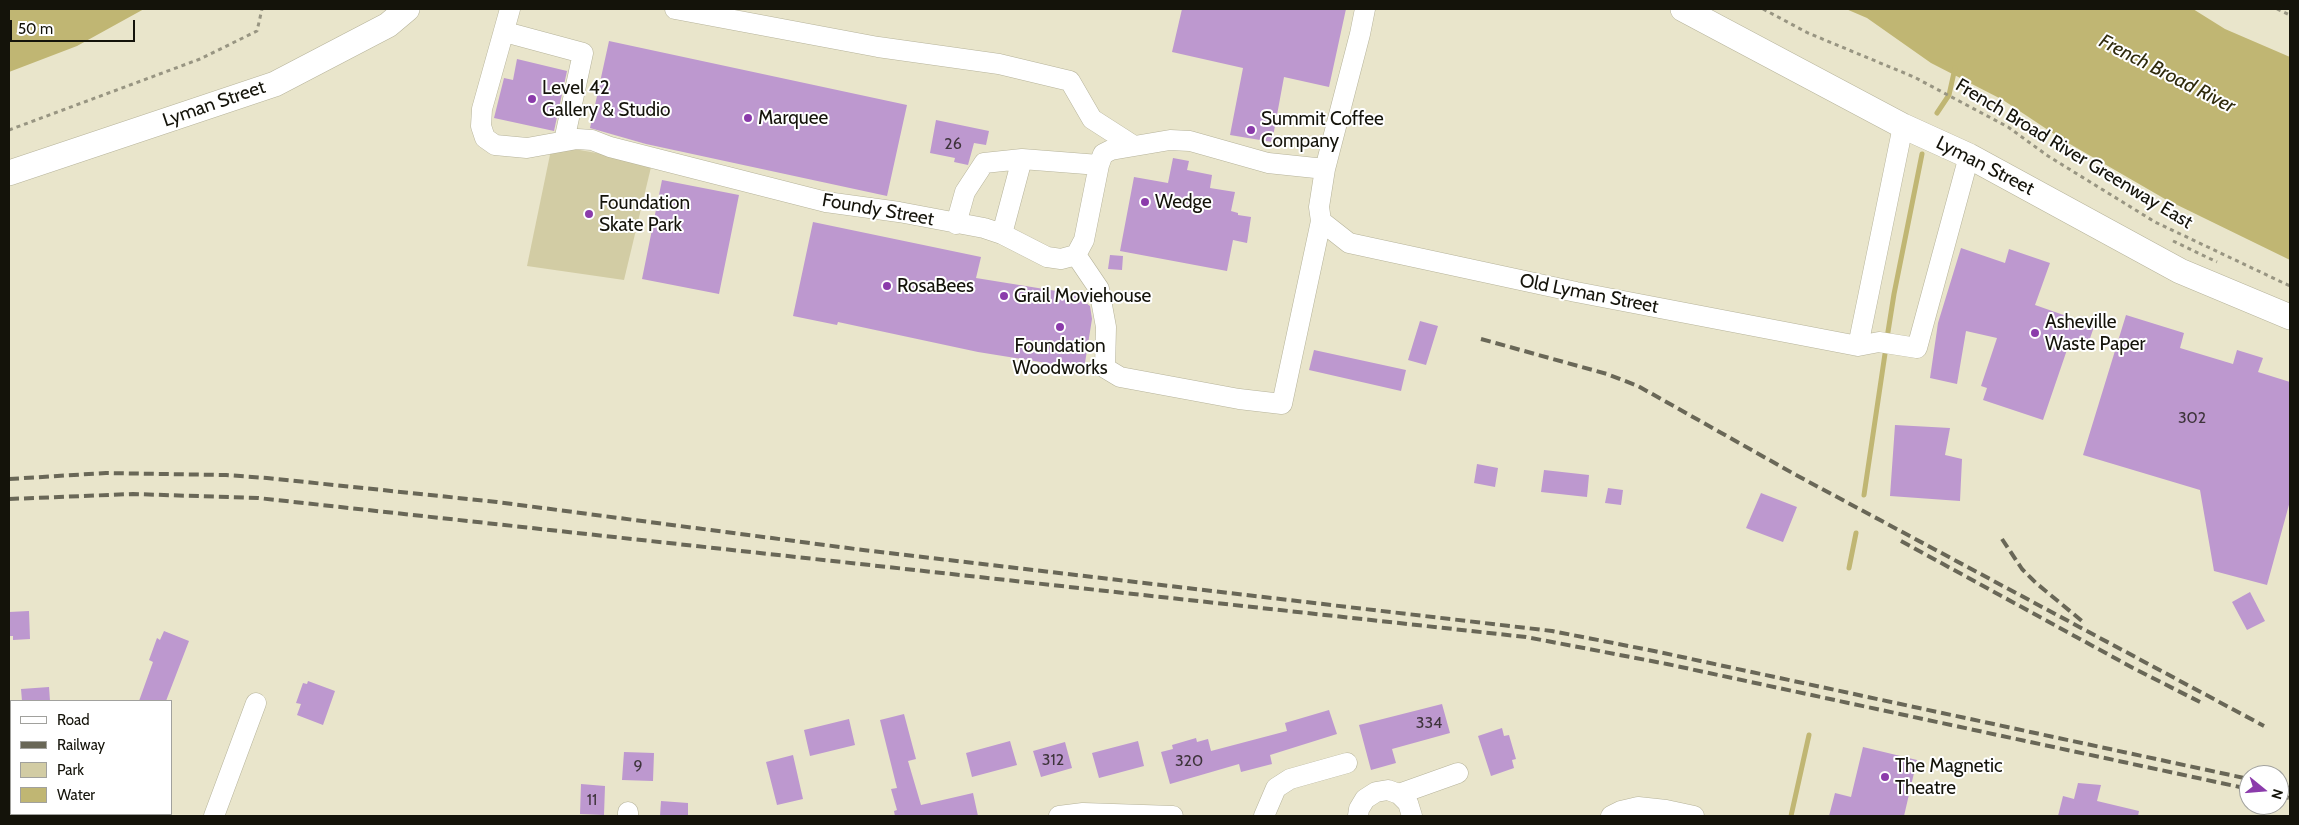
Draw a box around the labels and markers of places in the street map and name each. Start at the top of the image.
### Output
place label: Level 42 Gallery & Studio [542,77,670,121]
marker: Level 42 Gallery & Studio [526,93,538,105]
place label: Marquee [758,107,828,129]
place label: Summit Coffee Company [1261,108,1384,152]
marker: Marquee [742,112,754,124]
marker: Summit Coffee Company [1245,124,1257,136]
place label: Wedge [1155,191,1212,213]
place label: Foundation Skate Park [599,192,690,236]
marker: Wedge [1139,196,1151,208]
marker: Foundation Skate Park [583,208,595,220]
place label: RosaBees [897,275,974,297]
marker: RosaBees [881,280,893,292]
place label: Grail Moviehouse [1014,285,1151,307]
marker: Grail Moviehouse [998,290,1010,302]
place label: Asheville Waste Paper [2045,311,2146,355]
marker: Foundation Woodworks [1054,321,1066,333]
marker: Asheville Waste Paper [2029,327,2041,339]
place label: Foundation Woodworks [1012,335,1108,379]
place label: The Magnetic Theatre [1895,755,2003,799]
marker: The Magnetic Theatre [1879,771,1891,783]

